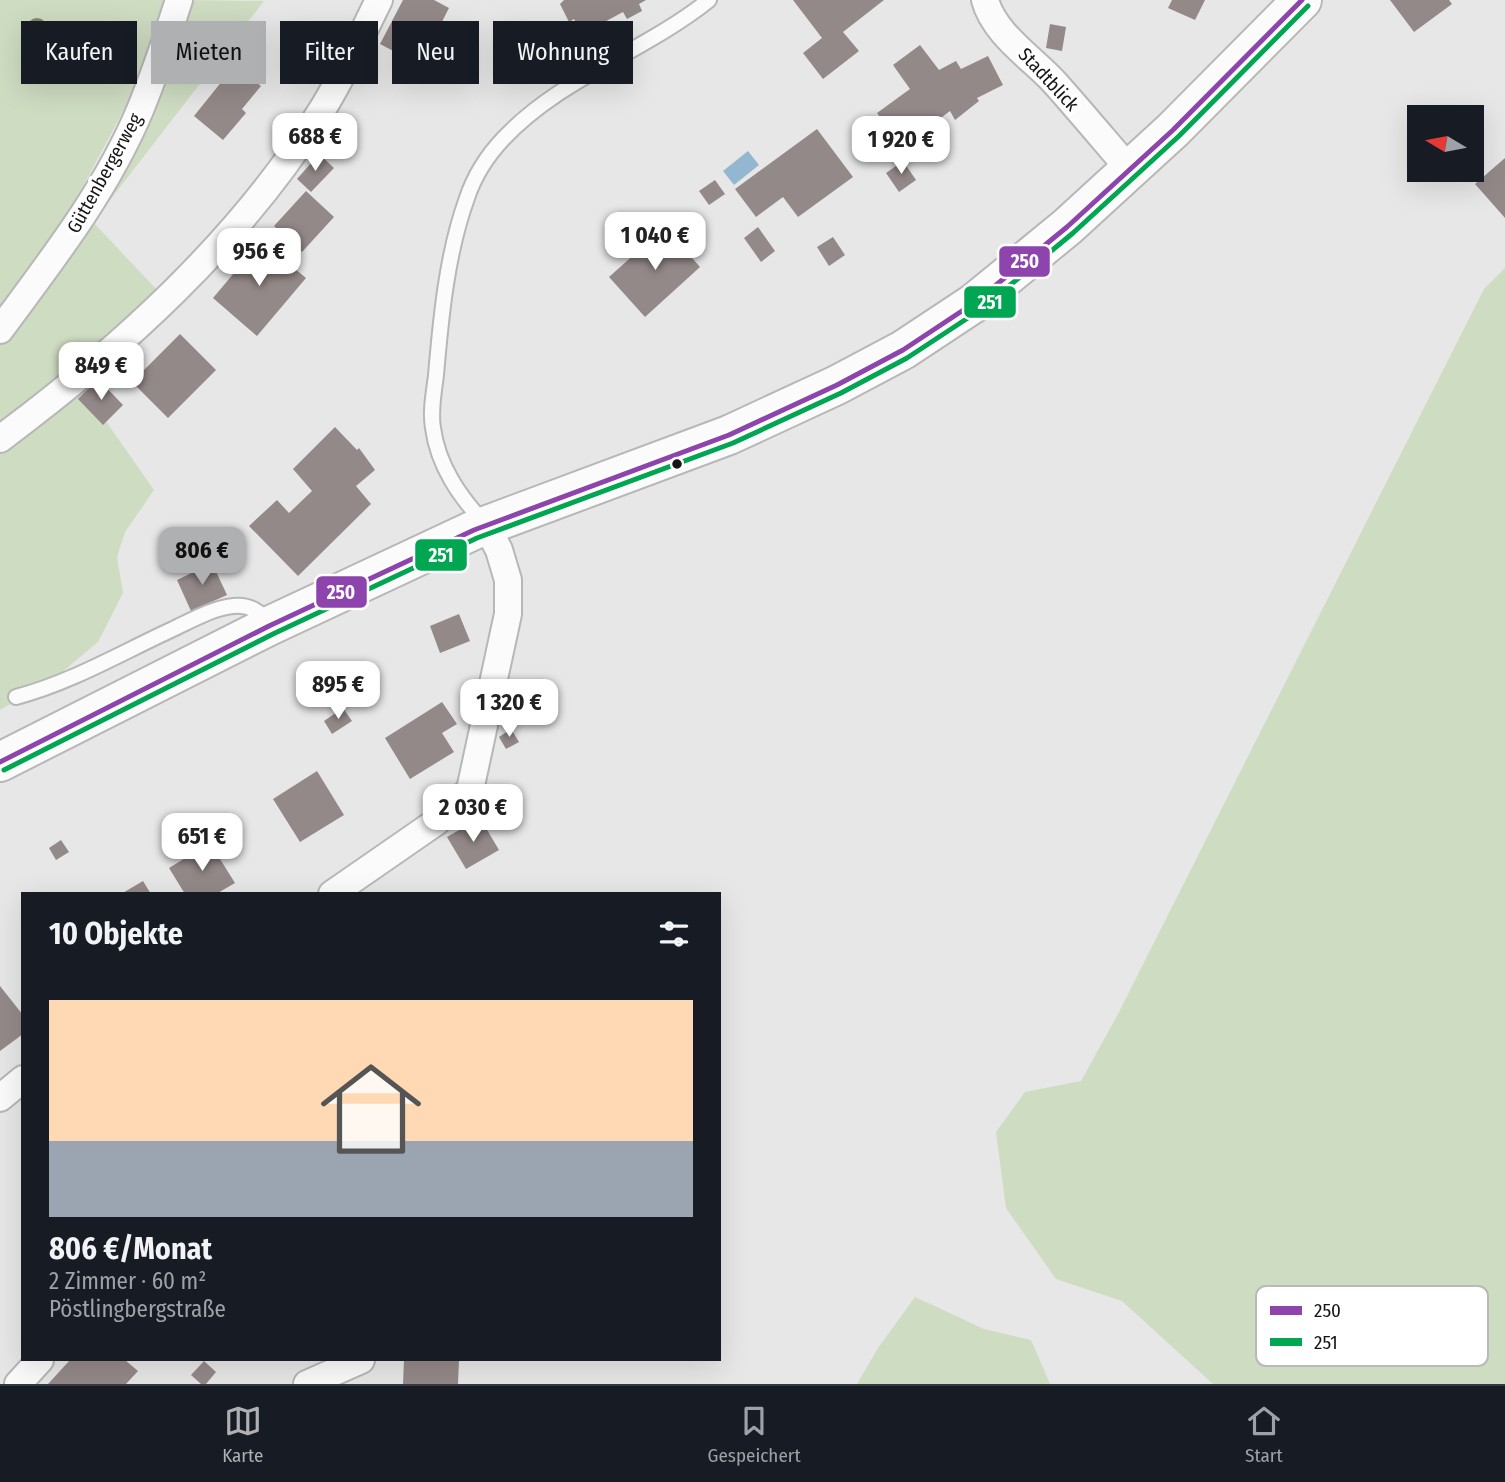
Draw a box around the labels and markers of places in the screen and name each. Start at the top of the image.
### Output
pin: 688 € [266,114,364,173]
pin: 1 920 € [836,116,966,176]
pin: 1 040 € [590,212,720,272]
pin: 956 € [210,229,308,288]
pin: 849 € [52,342,150,402]
unlabelled marker [670,457,684,471]
pin: 806 € [153,528,251,587]
pin: 895 € [289,662,387,721]
pin: 1 320 € [444,680,574,739]
pin: 2 030 € [408,784,538,844]
pin: 651 € [153,814,251,873]

